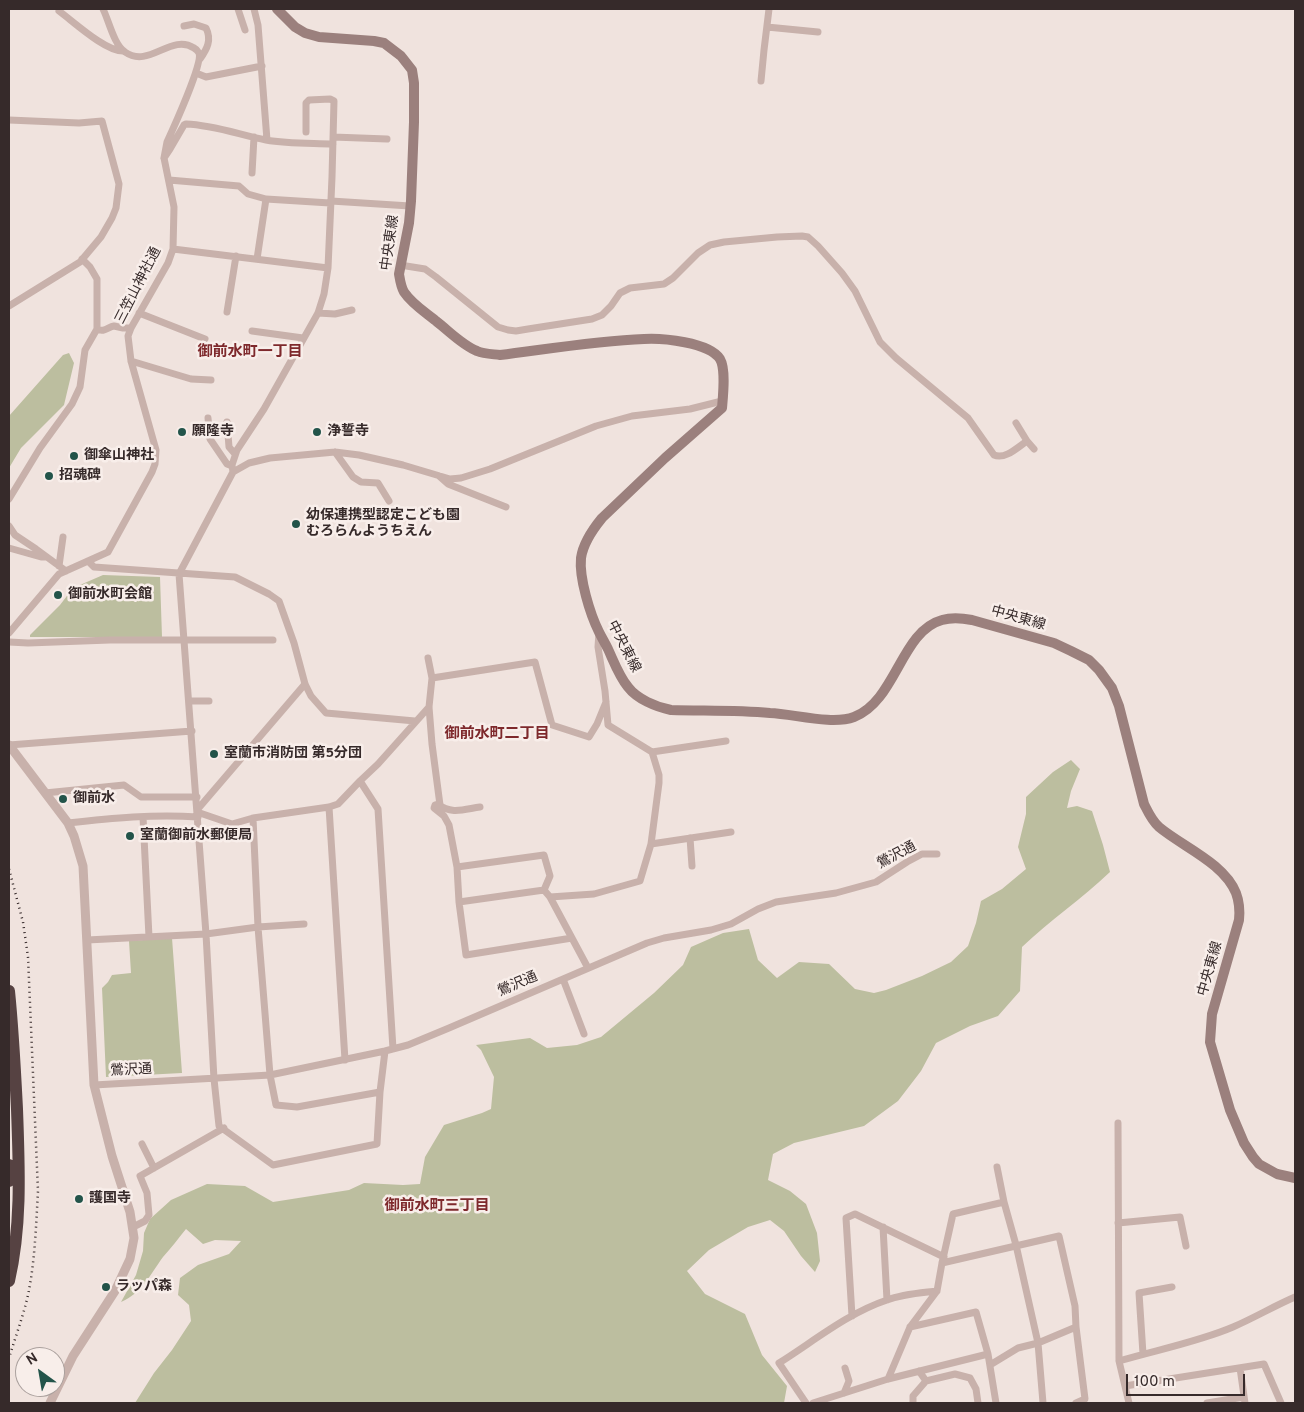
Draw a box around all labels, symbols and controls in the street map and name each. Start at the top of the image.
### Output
street label: 中央東線 [379,214,403,272]
street label: 三笠山神社通 [112,245,166,327]
district label: 御前水町一丁目 [198,344,302,362]
place label: 願隆寺 [192,424,234,440]
place label: 浄誓寺 [327,424,369,440]
marker: 願隆寺 [176,426,188,438]
marker: 浄誓寺 [311,426,323,438]
place label: 御傘山神社 [84,448,154,464]
marker: 御傘山神社 [68,450,80,462]
place label: 招魂碑 [59,468,101,484]
marker: 招魂碑 [43,470,55,482]
place label: 幼保連携型認定こども園 むろらんようちえん [306,508,460,540]
marker: 幼保連携型認定こども園 むろらんようちえん [290,518,302,530]
place label: 御前水町会館 [68,587,152,603]
marker: 御前水町会館 [52,589,64,601]
street label: 中央東線 [989,603,1047,635]
street label: 中央東線 [603,618,643,676]
district label: 御前水町二丁目 [445,726,549,744]
place label: 室蘭市消防団 第5分団 [224,746,362,762]
marker: 室蘭市消防団 第5分団 [208,748,220,760]
place label: 御前水 [73,791,115,807]
marker: 御前水 [57,793,69,805]
place label: 室蘭御前水郵便局 [140,828,252,844]
marker: 室蘭御前水郵便局 [124,830,136,842]
street label: 鶯沢通 [875,839,919,873]
street label: 中央東線 [1195,940,1227,998]
street label: 鶯沢通 [495,969,541,1001]
street label: 鶯沢通 [110,1062,152,1080]
place label: 護国寺 [89,1191,131,1207]
marker: 護国寺 [73,1193,85,1205]
district label: 御前水町三丁目 [385,1198,489,1216]
place label: ラッパ森 [116,1279,172,1295]
marker: ラッパ森 [100,1281,112,1293]
north arrow [15,1347,65,1397]
text: N [24,1350,41,1370]
scale bar [1129,1364,1248,1396]
text: 100 m [1134,1373,1175,1392]

